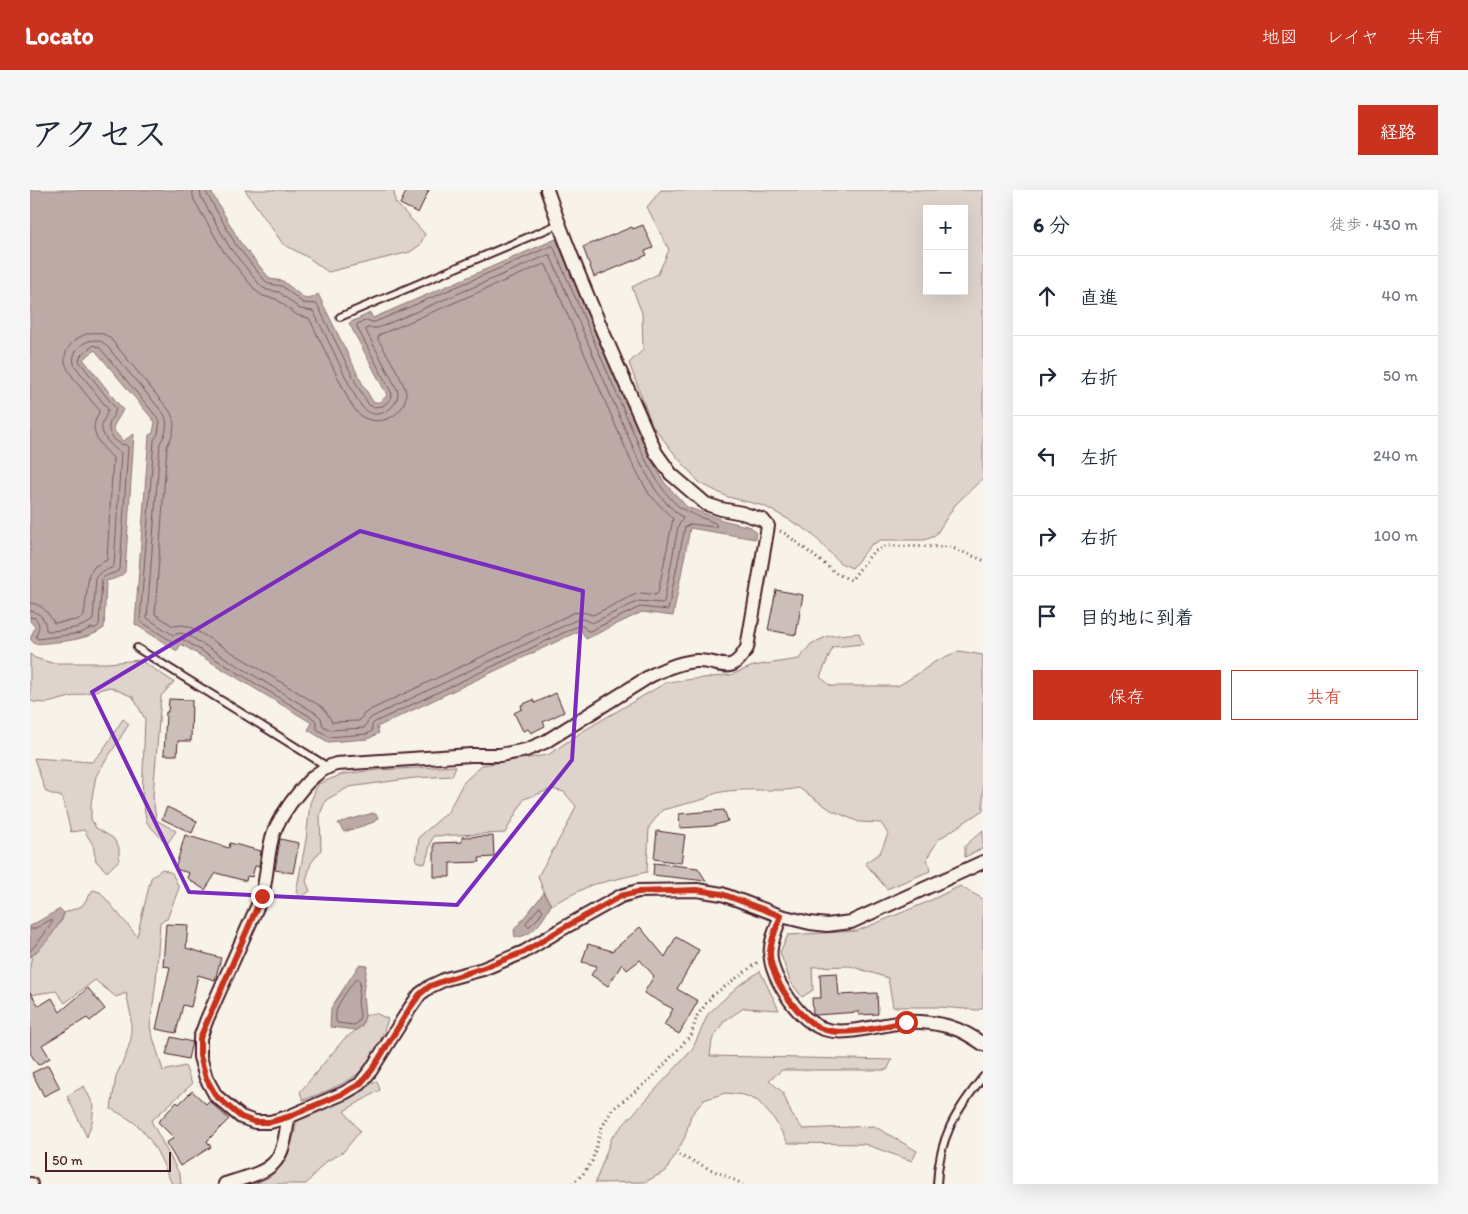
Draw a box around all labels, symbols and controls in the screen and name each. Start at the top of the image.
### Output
text: Locato [25,21,94,50]
text: 地図 [1262,26,1298,48]
text: レイヤ [1326,26,1379,48]
text: 共有 [1407,26,1443,48]
button: 経路 [1358,105,1438,155]
text: アクセス [30,113,168,155]
map controls [923,205,968,295]
button: + [923,205,968,250]
text: 6 分 [1033,212,1070,237]
text: 徒歩 · 430 m [1330,215,1418,234]
button: − [923,250,968,295]
icon: ahead [1033,282,1061,310]
text: 直進 [1080,286,1118,309]
text: 40 m [1381,286,1418,305]
icon: right [1033,362,1061,390]
text: 右折 [1080,366,1118,389]
text: 50 m [1383,366,1418,385]
icon: left [1033,442,1061,470]
text: 左折 [1080,446,1118,469]
text: 240 m [1373,446,1418,465]
icon: right [1033,522,1061,550]
text: 右折 [1080,526,1118,549]
text: 100 m [1374,526,1418,545]
icon: arrive [1033,602,1061,630]
text: 目的地に到着 [1080,606,1194,629]
button: 保存 [1033,670,1221,720]
button: 共有 [1231,670,1418,720]
route end [251,885,274,908]
route start [895,1011,918,1034]
scale bar [45,1149,171,1172]
text: 50 m [52,1152,83,1169]

